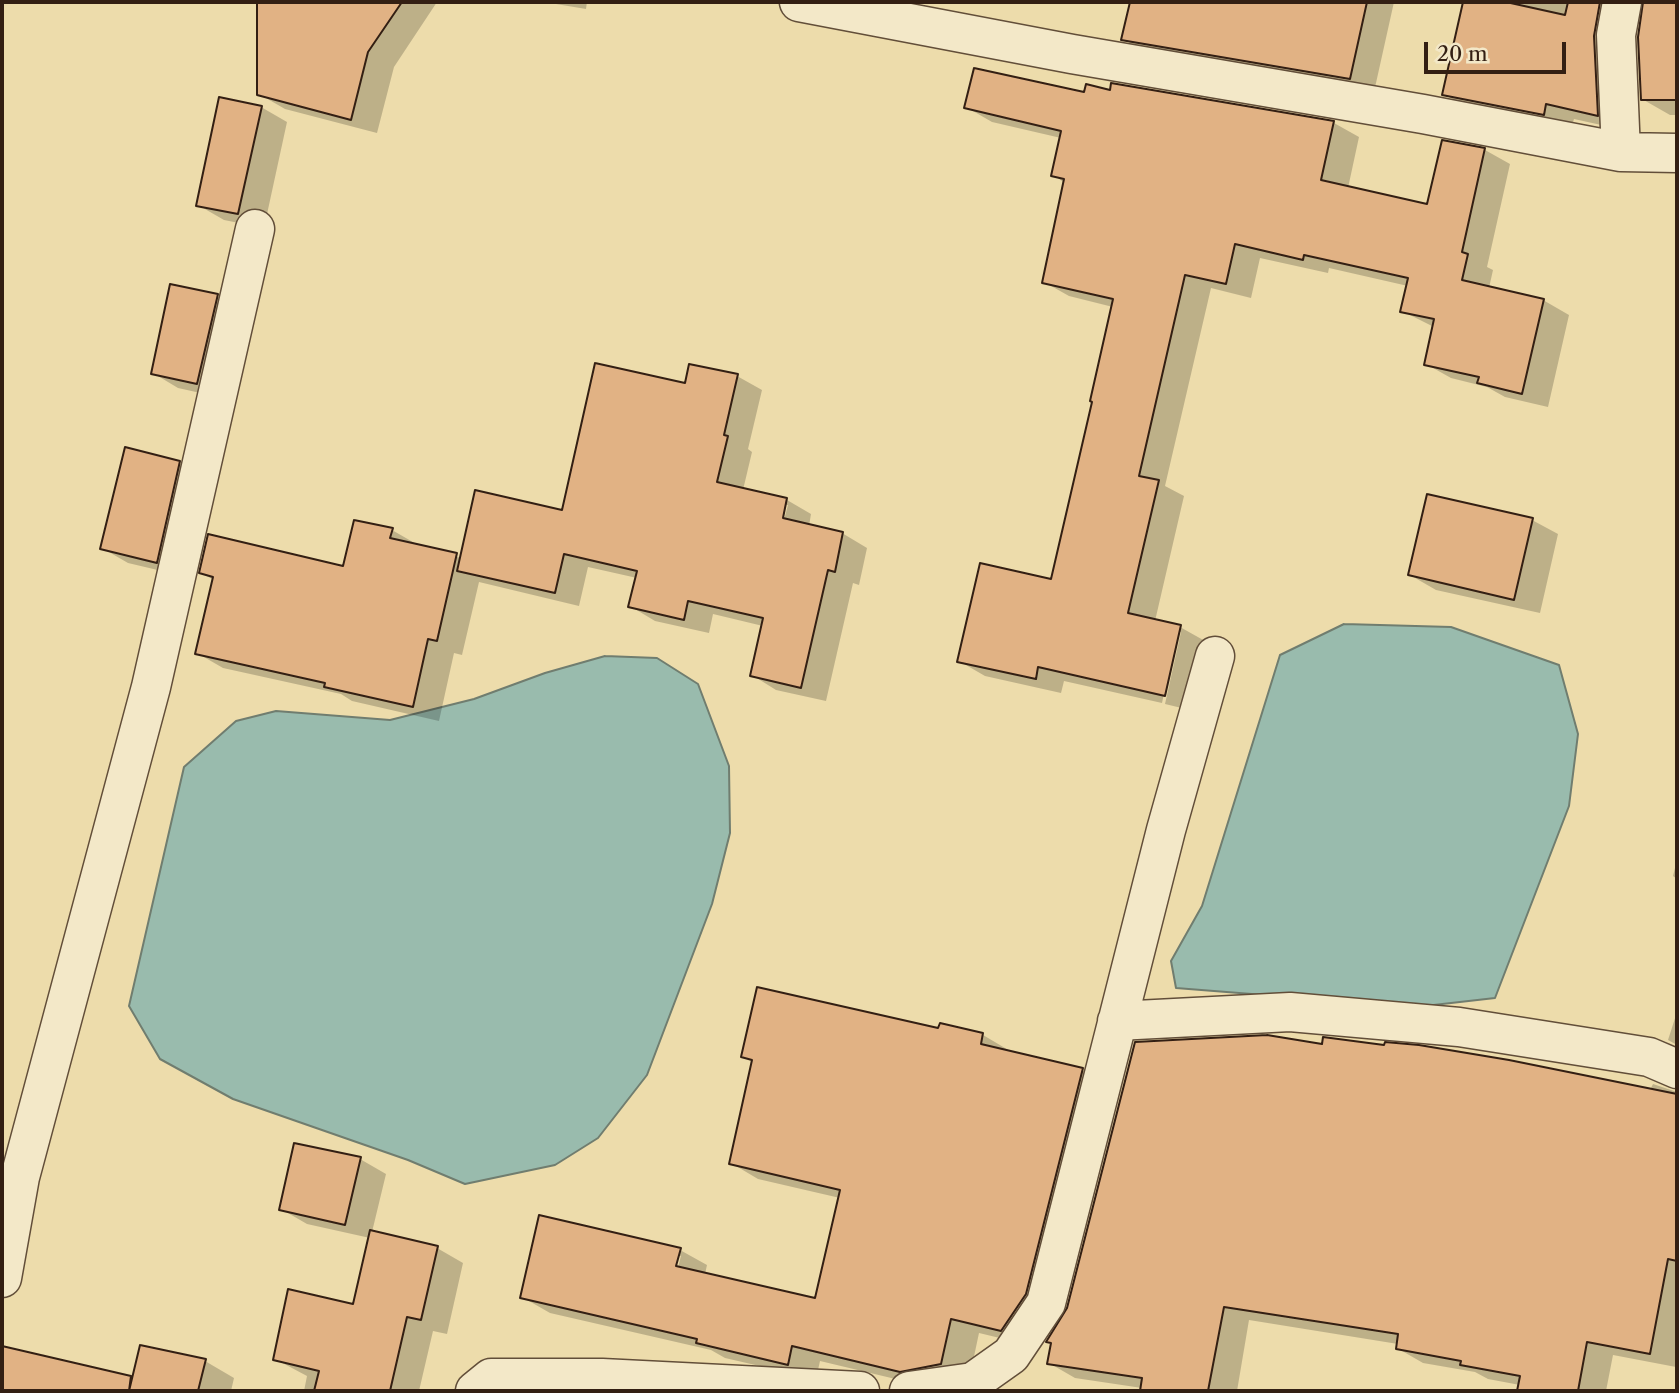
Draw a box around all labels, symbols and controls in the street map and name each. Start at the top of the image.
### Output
scale bar [1427,28,1569,72]
text: 20 m [1437,41,1488,66]

